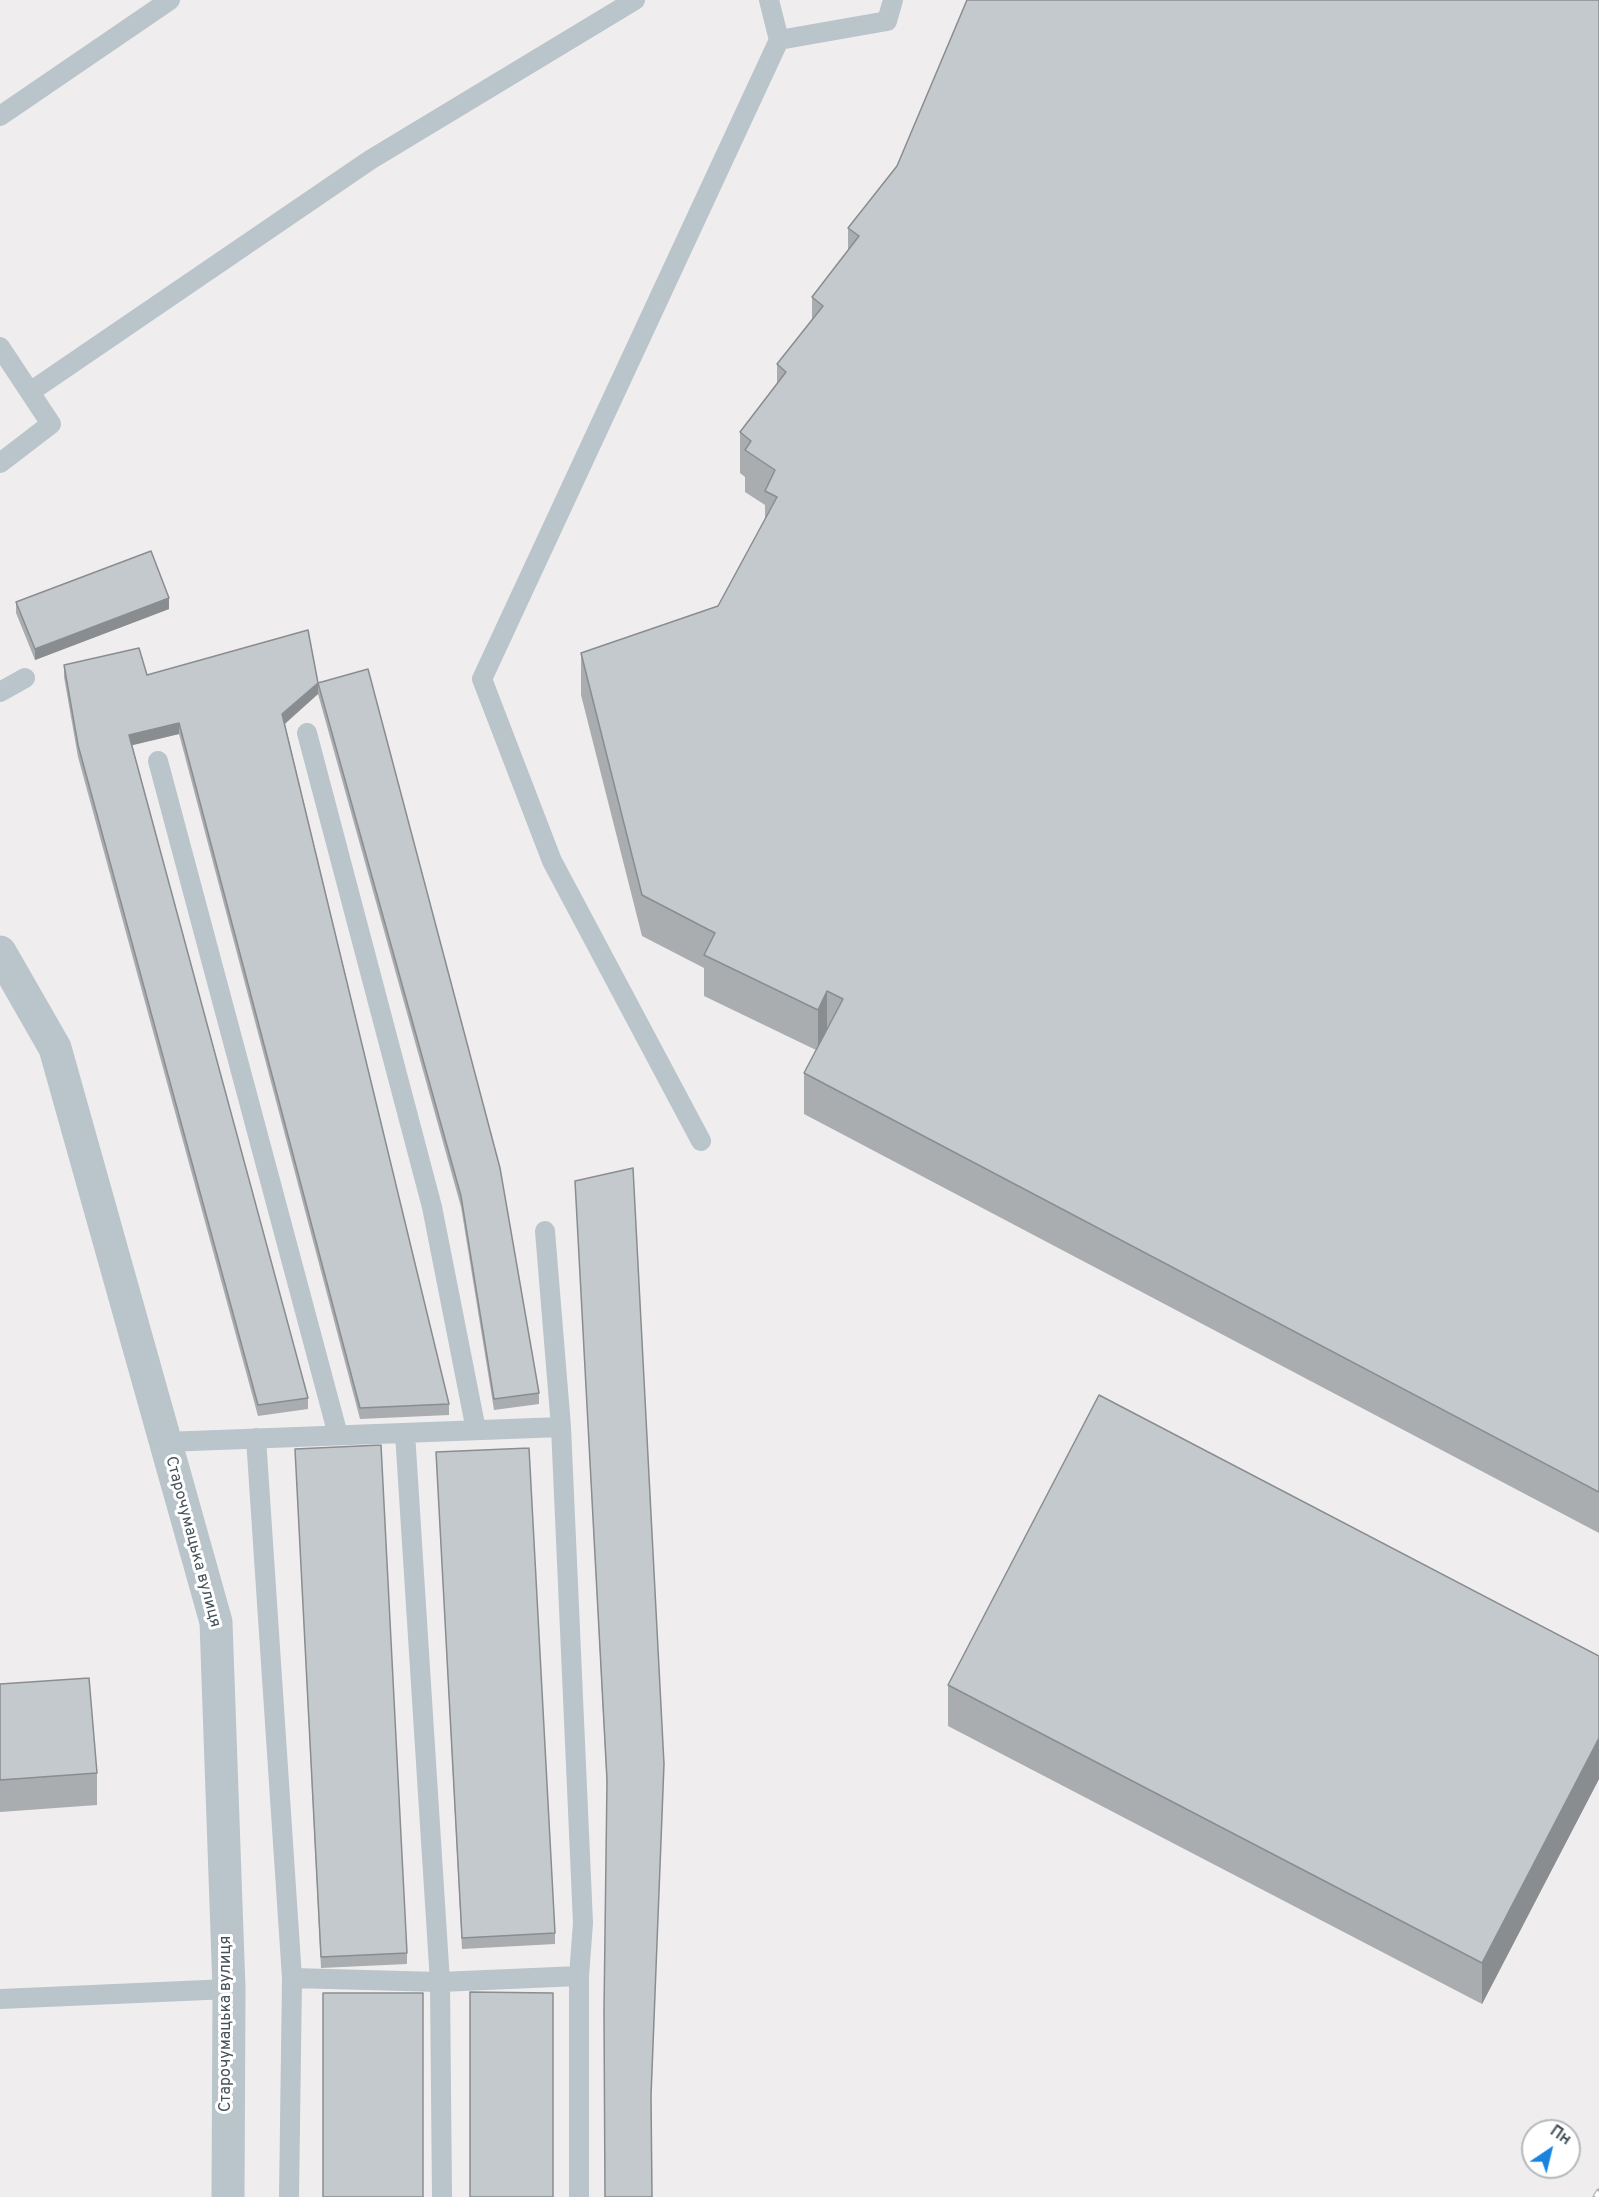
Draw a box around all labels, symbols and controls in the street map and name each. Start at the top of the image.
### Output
street label: Старочумацька вулиця [160,1454,224,1630]
street label: Старочумацька вулиця [217,1936,237,2112]
north arrow [1521,2119,1581,2179]
text: Пн [1546,2122,1575,2150]

